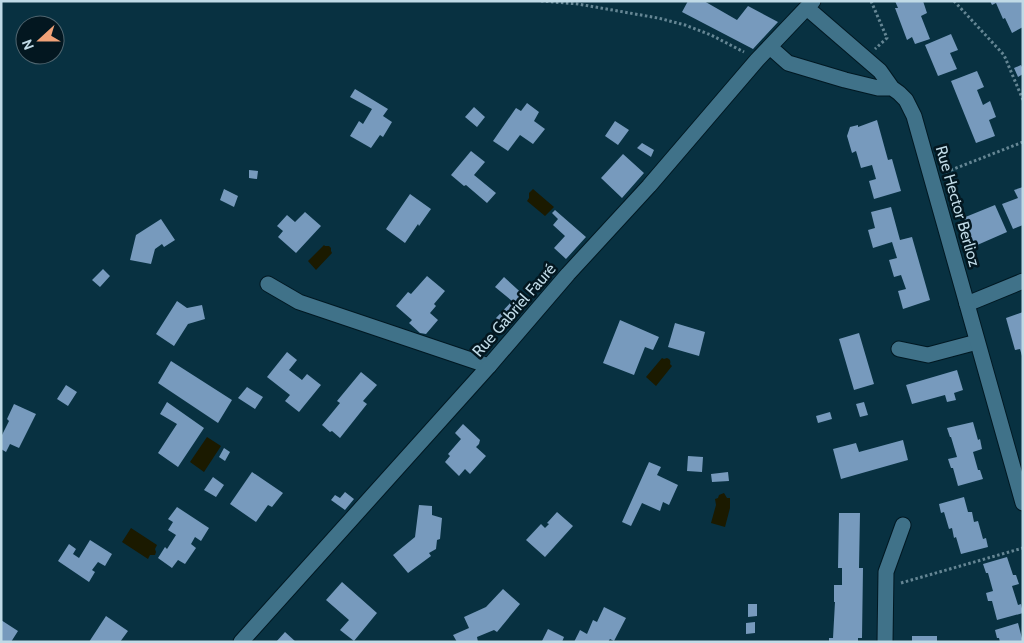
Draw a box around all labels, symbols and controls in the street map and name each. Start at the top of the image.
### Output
north arrow [15,15,65,65]
text: N [18,37,38,53]
street label: Rue Hector Berlioz [932,143,984,269]
street label: Rue Gabriel Fauré [468,259,560,361]

